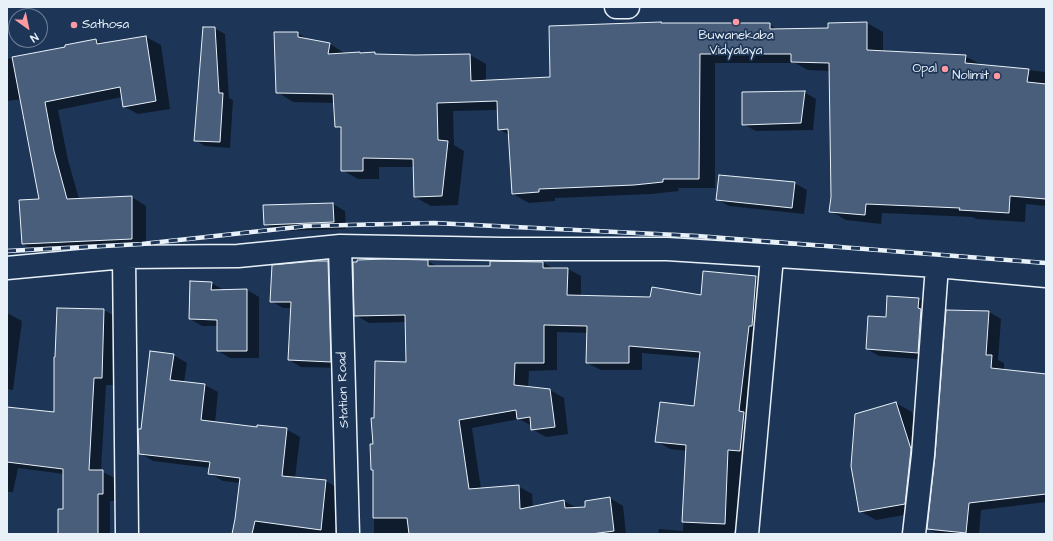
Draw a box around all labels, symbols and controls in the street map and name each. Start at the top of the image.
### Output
north arrow [8,8,48,48]
place label: Sathosa [82,17,129,33]
marker: Buwanekaba Vidyalaya [731,17,741,27]
marker: Sathosa [69,20,79,30]
place label: Buwanekaba Vidyalaya [698,28,774,59]
text: N [27,29,41,46]
place label: Opal [912,61,937,77]
marker: Opal [940,64,950,74]
place label: Nolimit [952,68,989,84]
marker: Nolimit [992,71,1002,81]
street label: Station Road [335,352,353,428]

